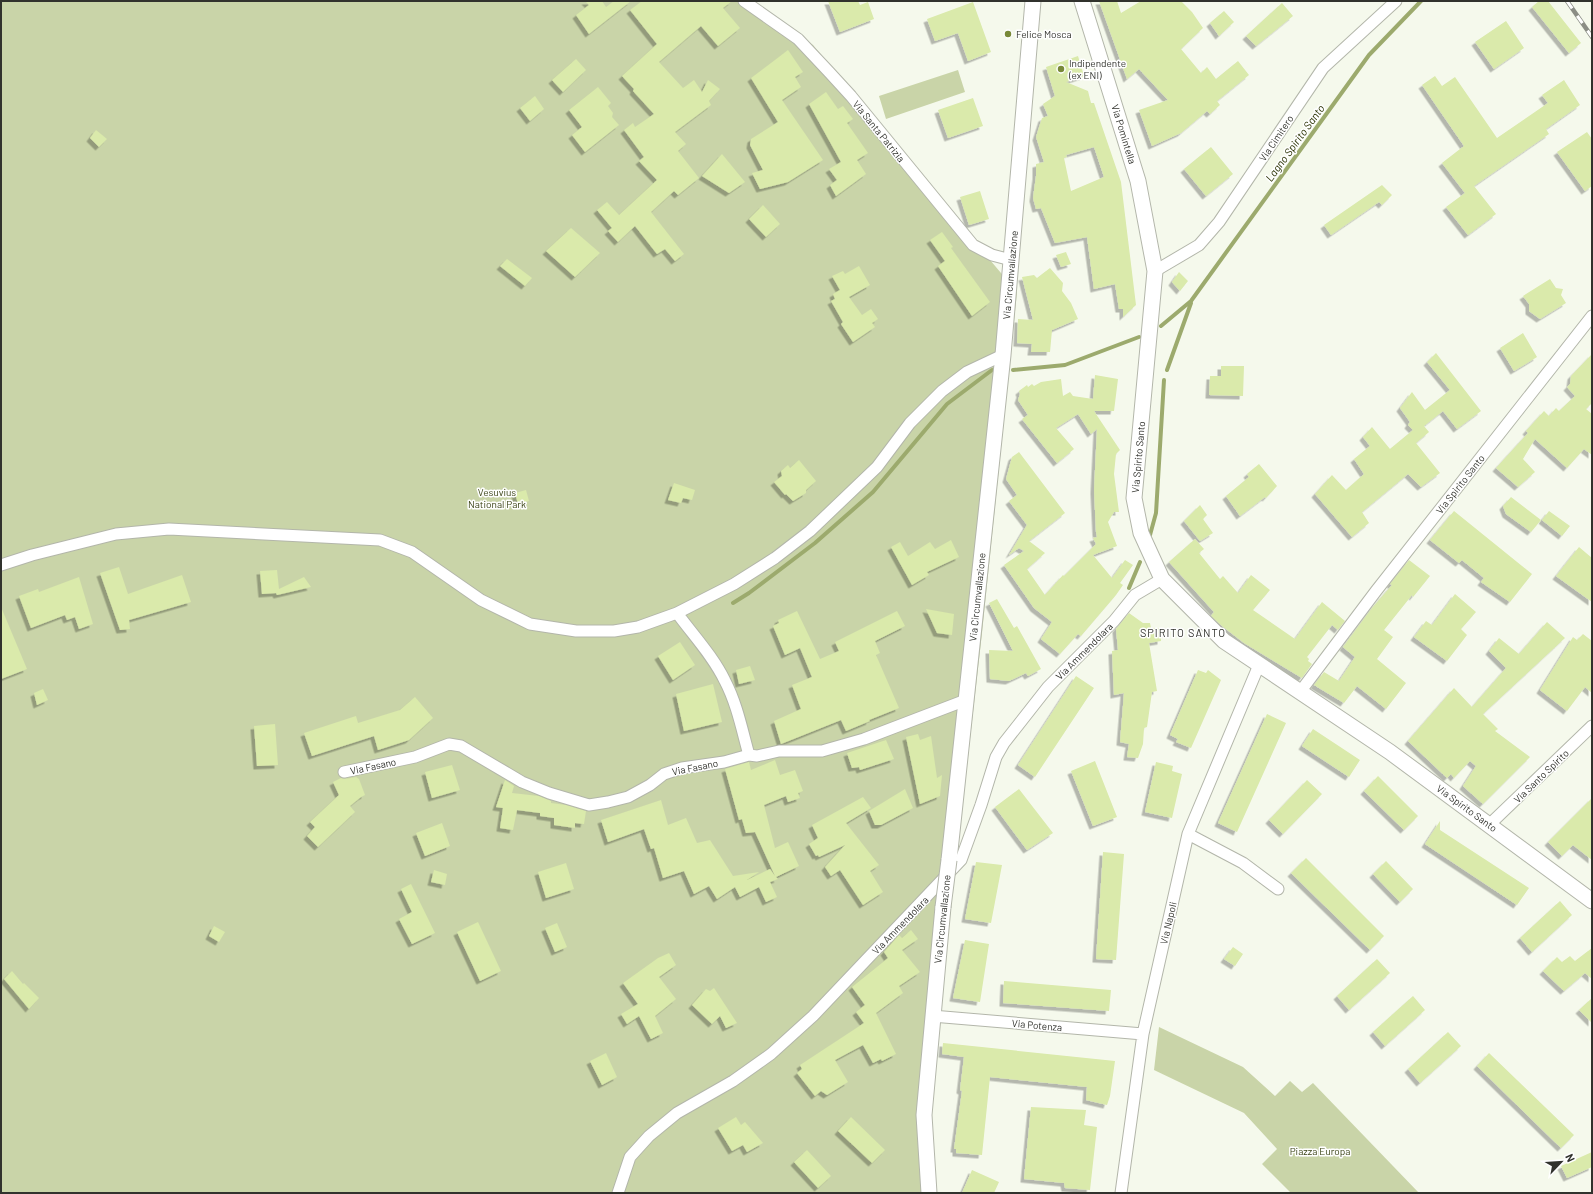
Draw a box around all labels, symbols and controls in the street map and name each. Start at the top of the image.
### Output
place label: Felice Mosca [1016,28,1072,40]
marker: Felice Mosca [1003,29,1013,39]
place label: Indipendente (ex ENI) [1068,57,1126,81]
marker: Indipendente (ex ENI) [1056,64,1066,74]
street label: Via Santa Patrizia [851,98,907,164]
water label: Lagno Spirito Santo [1262,102,1327,184]
street label: Via Pomintella [1109,103,1139,165]
street label: Via Cimitero [1256,113,1296,163]
street label: Via Circumvallazione [1000,230,1020,320]
street label: Via Spirito Santo [1129,421,1147,493]
street label: Via Spirito Santo [1433,452,1487,516]
park label: Vesuvius National Park [468,486,526,510]
street label: Via Circumvallazione [966,552,988,642]
street label: Via Ammendolara [1053,620,1115,682]
district label: SPIRITO SANTO [1140,626,1226,639]
street label: Via Santo Spirito [1511,747,1571,805]
street label: Via Fasano [349,755,397,777]
street label: Via Fasano [671,757,719,777]
street label: Via Spirito Santo [1434,782,1500,834]
street label: Via Circumvallazione [931,874,953,964]
street label: Via Ammendolara [869,894,931,956]
street label: Via Napoli [1157,901,1179,945]
street label: Via Potenza [1011,1017,1063,1033]
north arrow [1541,1142,1581,1182]
park label: Piazza Europa [1290,1145,1350,1157]
text: N [1563,1151,1578,1164]

